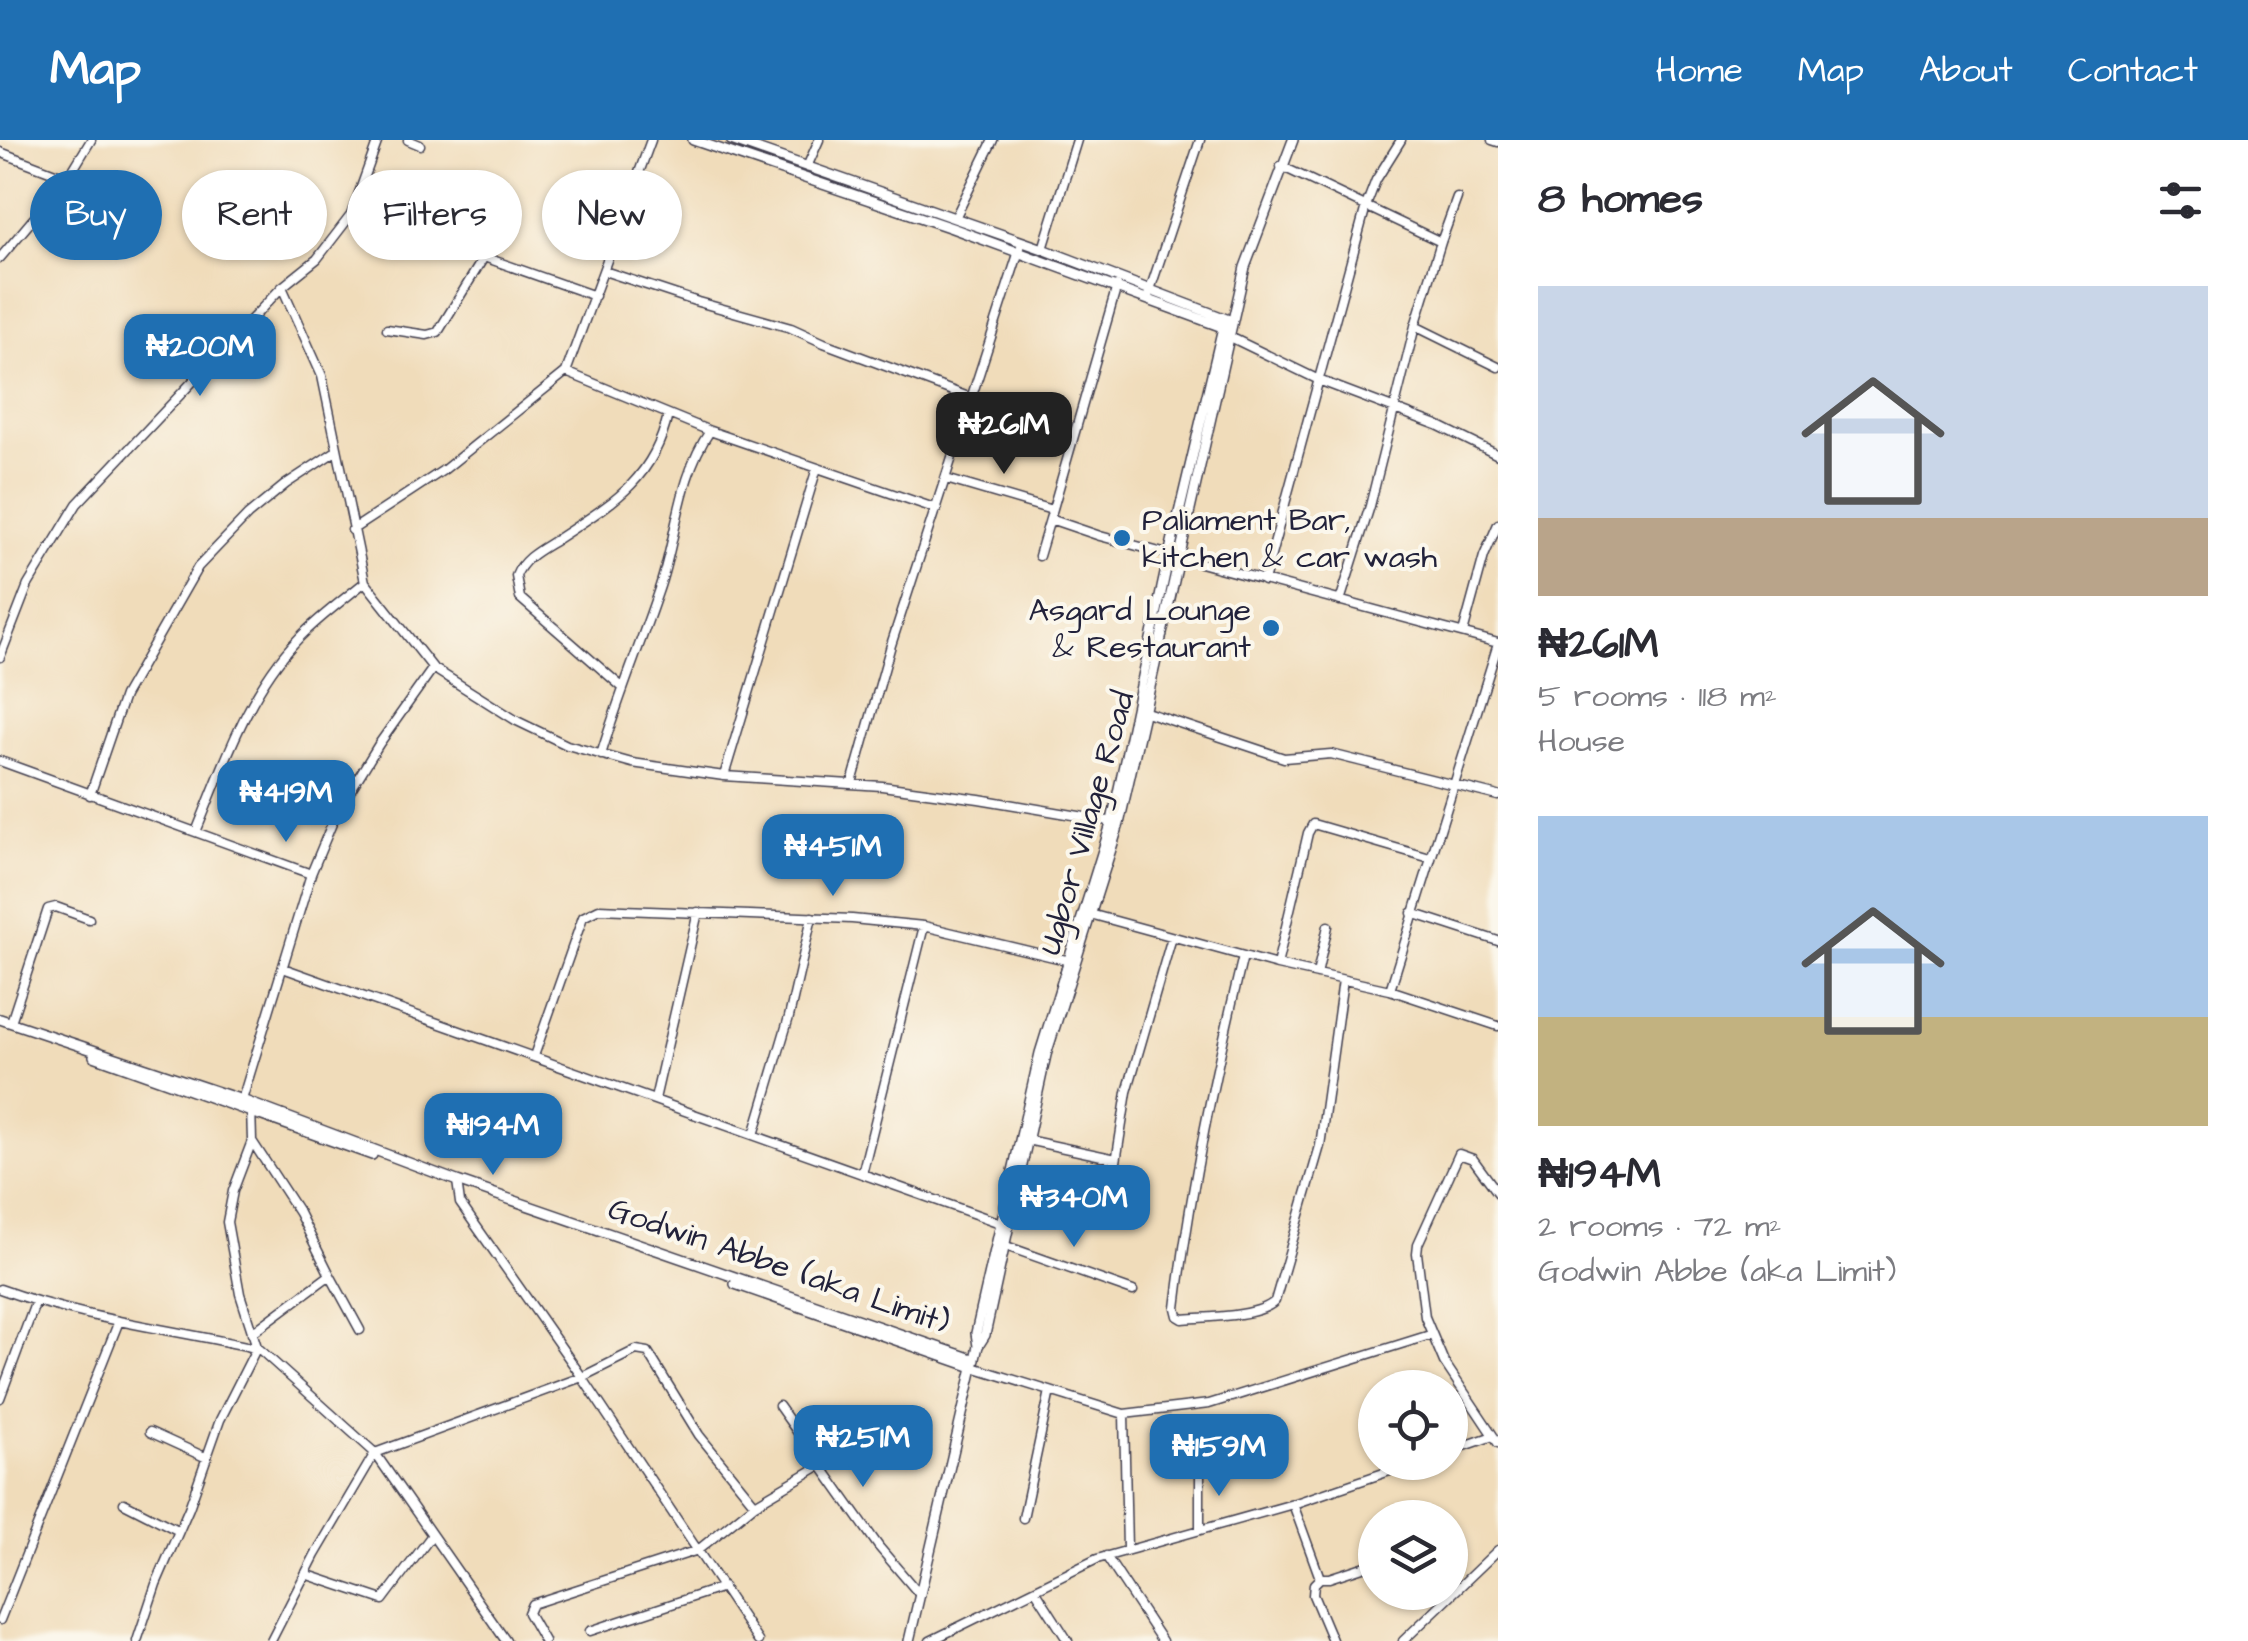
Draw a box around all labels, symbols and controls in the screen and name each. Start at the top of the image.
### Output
text: Map [50,37,141,103]
text: Home [1656,46,1743,95]
text: Map [1798,46,1864,95]
text: About [1919,46,2013,95]
text: Contact [2068,46,2198,95]
chip: Buy [30,170,162,260]
chip: Rent [182,170,327,260]
chip: Filters [347,170,522,260]
chip: New [542,170,682,260]
text: 8 homes [1538,171,1703,229]
icon: filters [2153,173,2208,228]
pin: ₦200M [130,314,270,399]
text: ₦200M [146,324,254,369]
icon: home [1783,351,1963,531]
pin: ₦261M [934,392,1074,477]
text: ₦261M [958,402,1050,447]
place label: Paliament Bar, kitchen & car wash [1142,498,1437,580]
marker: Paliament Bar, kitchen & car wash [1111,527,1133,549]
place label: Asgard Lounge & Restaurant [1029,588,1251,670]
text: ₦261M [1538,616,1659,674]
marker: Asgard Lounge & Restaurant [1260,617,1282,639]
text: 5 rooms · 118 m² [1538,674,1777,719]
street label: Ugbor Village Road [1028,686,1146,960]
text: House [1538,719,1625,764]
pin: ₦419M [216,760,356,845]
text: ₦419M [239,770,333,815]
pin: ₦451M [763,814,903,899]
text: ₦451M [784,824,882,869]
icon: home [1783,881,1963,1061]
pin: ₦194M [423,1093,563,1178]
text: ₦194M [446,1103,540,1148]
text: ₦194M [1538,1146,1661,1204]
pin: ₦340M [1004,1165,1144,1250]
text: ₦340M [1020,1175,1128,1220]
street label: Godwin Abbe (aka Limit) [602,1186,956,1346]
text: 2 rooms · 72 m² [1538,1204,1782,1249]
text: Godwin Abbe (aka Limit) [1538,1249,1896,1294]
map controls [1358,1370,1468,1610]
button: locate [1358,1370,1468,1480]
pin: ₦251M [793,1405,933,1490]
pin: ₦159M [1149,1414,1289,1499]
text: ₦251M [816,1415,910,1460]
text: ₦159M [1172,1424,1266,1469]
button: layers [1358,1500,1468,1610]

